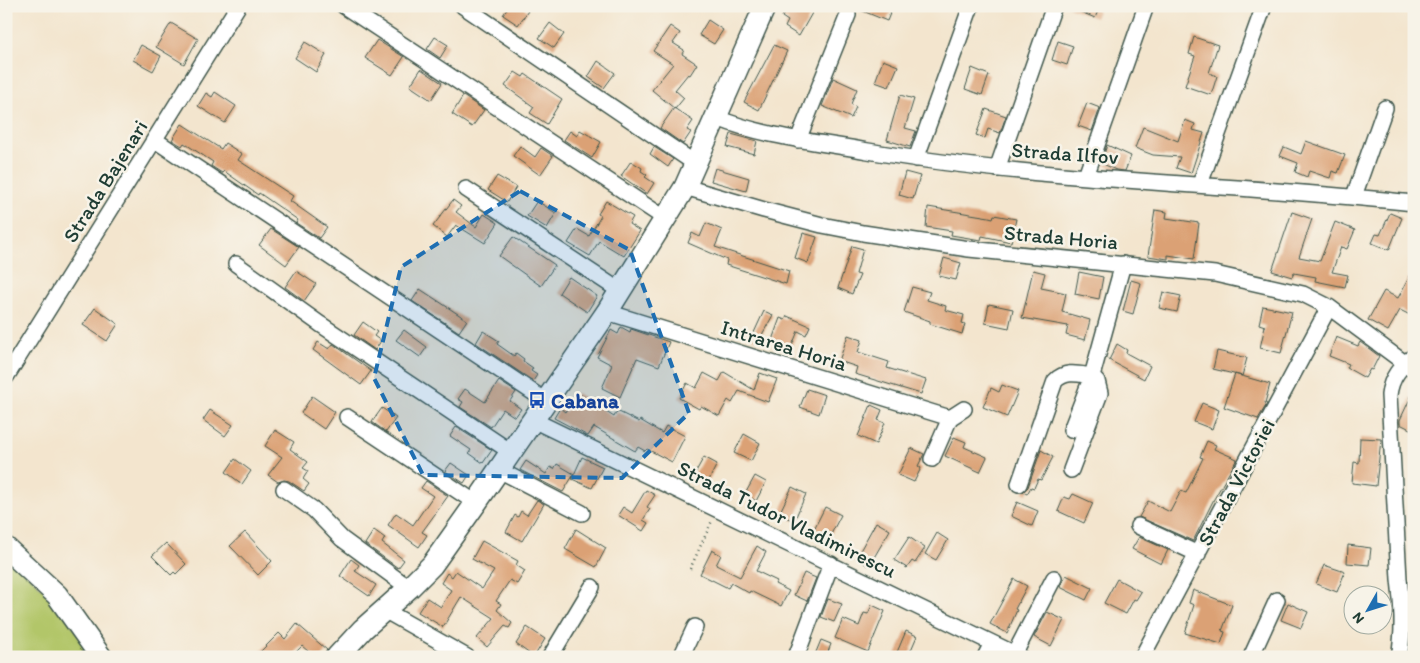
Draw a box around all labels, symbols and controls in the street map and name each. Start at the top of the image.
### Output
street label: Strada Bajenari [57,115,153,247]
street label: Strada Ilfov [1011,137,1120,169]
street label: Strada Horia [1003,220,1119,254]
street label: Intrarea Horia [718,314,850,376]
place label: Cabana [551,388,620,413]
bus stop icon: Cabana [527,390,547,410]
street label: Strada Victoriei [1192,414,1280,550]
street label: Strada Tudor Vladimirescu [674,455,901,583]
north arrow [1342,586,1392,636]
text: N [1349,609,1368,627]

